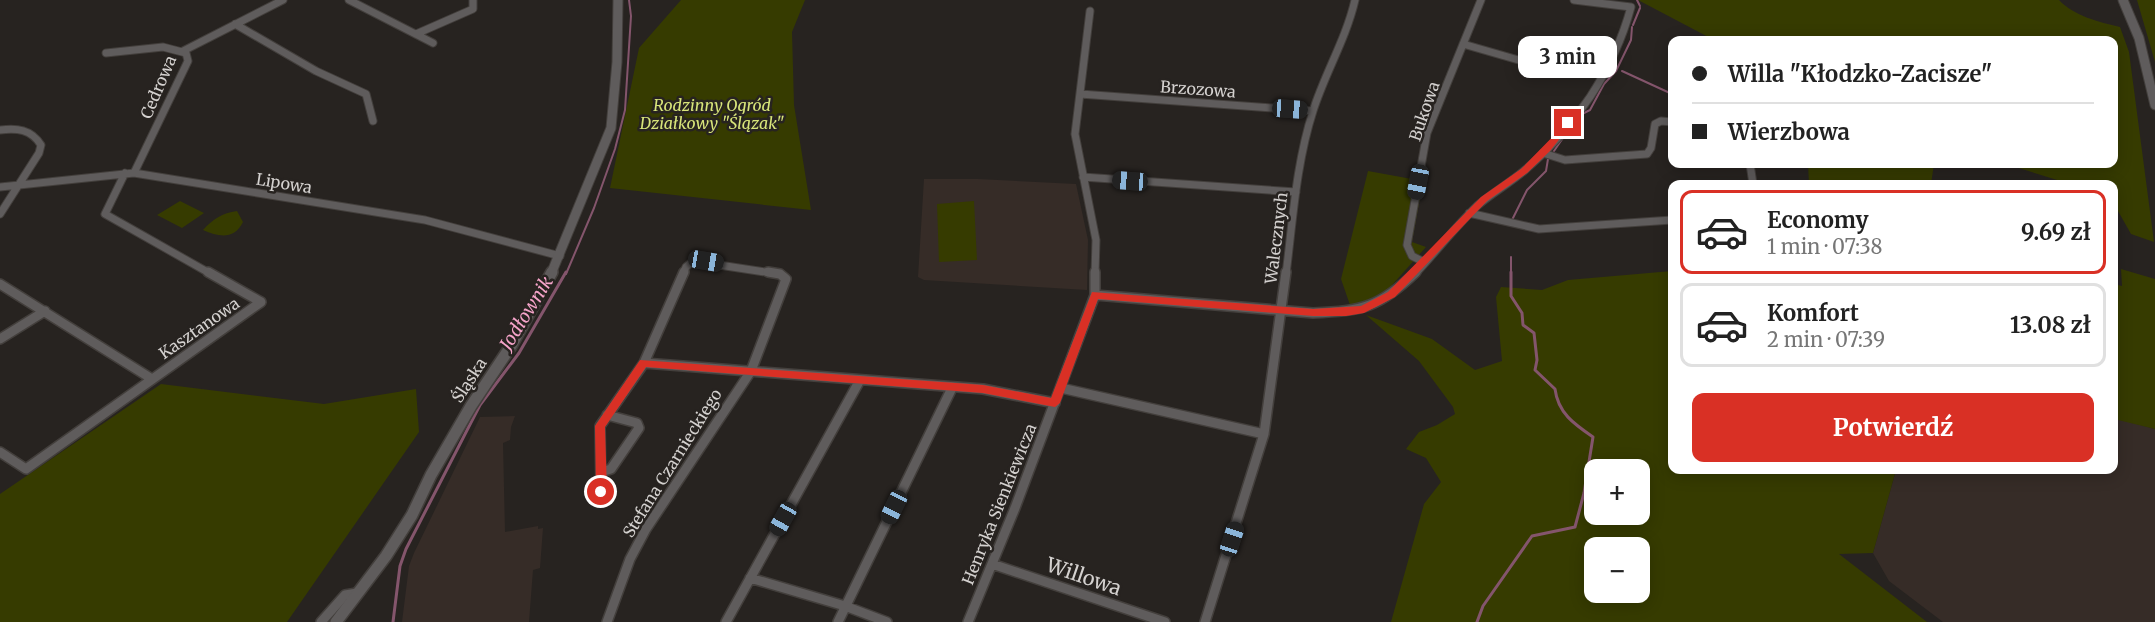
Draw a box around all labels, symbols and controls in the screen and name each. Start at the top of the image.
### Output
callout: 3 min [1518,36,1618,78]
text: 3 min [1539,44,1596,69]
street label: Cedrowa [136,52,180,122]
text: Willa "Kłodzko-Zacisze" [1728,60,1992,88]
street label: Brzozowa [1160,76,1237,102]
street label: Bukowa [1404,78,1444,143]
park label: Rodzinny Ogród Działkowy "Ślązak" [639,95,784,133]
car [1271,99,1309,119]
route end [1554,109,1581,136]
text: Wierzbowa [1728,118,1850,146]
car [1406,163,1430,201]
street label: Lipowa [255,169,314,197]
car [1111,171,1149,191]
street label: Walecznych [1260,191,1292,286]
icon: car [1695,205,1749,259]
text: Economy [1767,206,1868,234]
text: 9.69 zł [2021,218,2091,246]
text: 1 min · 07:38 [1767,234,1882,259]
car [687,249,725,273]
water label: Jodłownik [493,272,558,356]
street label: Kasztanowa [155,293,243,363]
icon: car [1695,298,1749,352]
text: Komfort [1767,299,1859,327]
text: 13.08 zł [2010,311,2091,339]
text: 2 min · 07:39 [1767,327,1885,352]
street label: Śląska [447,354,491,406]
street label: Stefana Czarnieckiego [618,385,726,541]
button: Potwierdź [1692,393,2094,462]
street label: Henryka Sienkiewicza [957,420,1041,588]
map controls [1584,459,1650,603]
button: + [1584,459,1650,525]
route start [587,478,614,505]
car [878,487,910,527]
car [766,499,800,539]
car [1218,519,1246,559]
button: − [1584,537,1650,603]
street label: Willowa [1042,551,1125,601]

